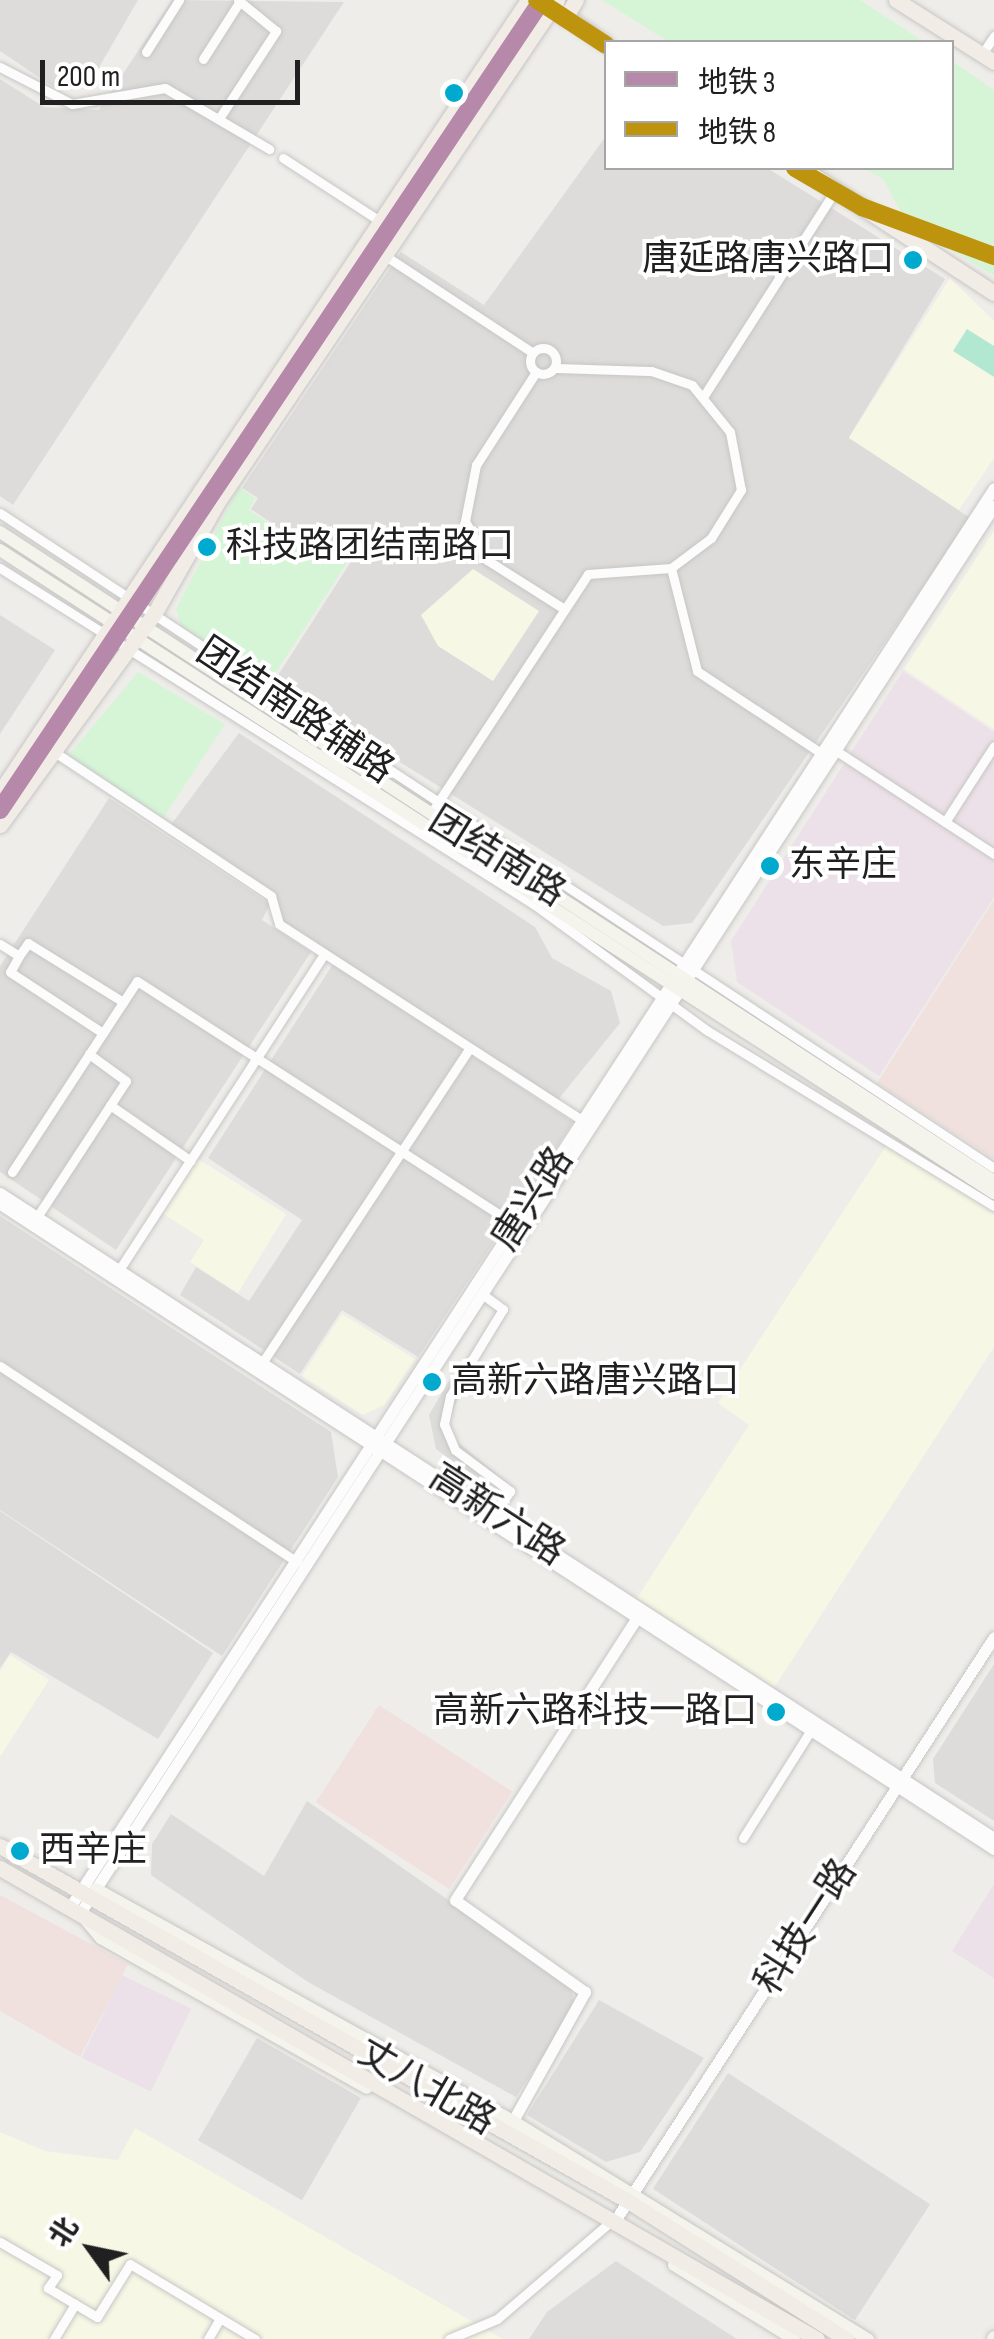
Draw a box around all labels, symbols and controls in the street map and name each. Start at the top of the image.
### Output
scale bar [45,40,305,102]
legend [604,40,954,170]
text: 200 m [57,59,120,95]
text: 地铁 3 [698,65,775,101]
unlabelled marker [444,83,464,103]
text: 地铁 8 [698,115,776,151]
place label: 唐延路唐兴路口 [642,238,894,282]
marker: 唐延路唐兴路口 [903,250,923,270]
place label: 科技路团结南路口 [226,525,514,569]
marker: 科技路团结南路口 [197,537,217,557]
street label: 团结南路辅路 [188,628,402,794]
street label: 团结南路 [420,797,574,917]
place label: 东辛庄 [789,844,897,888]
marker: 东辛庄 [760,856,780,876]
street label: 唐兴路 [483,1139,583,1259]
place label: 高新六路唐兴路口 [451,1360,739,1404]
marker: 高新六路唐兴路口 [422,1372,442,1392]
street label: 高新六路 [421,1454,573,1576]
place label: 高新六路科技一路口 [433,1690,757,1734]
marker: 高新六路科技一路口 [766,1702,786,1722]
place label: 西辛庄 [39,1829,147,1873]
marker: 西辛庄 [10,1841,30,1861]
street label: 科技一路 [745,1851,867,2003]
street label: 丈八北路 [349,2029,503,2145]
north arrow [40,2199,140,2299]
text: 北 [43,2212,86,2253]

